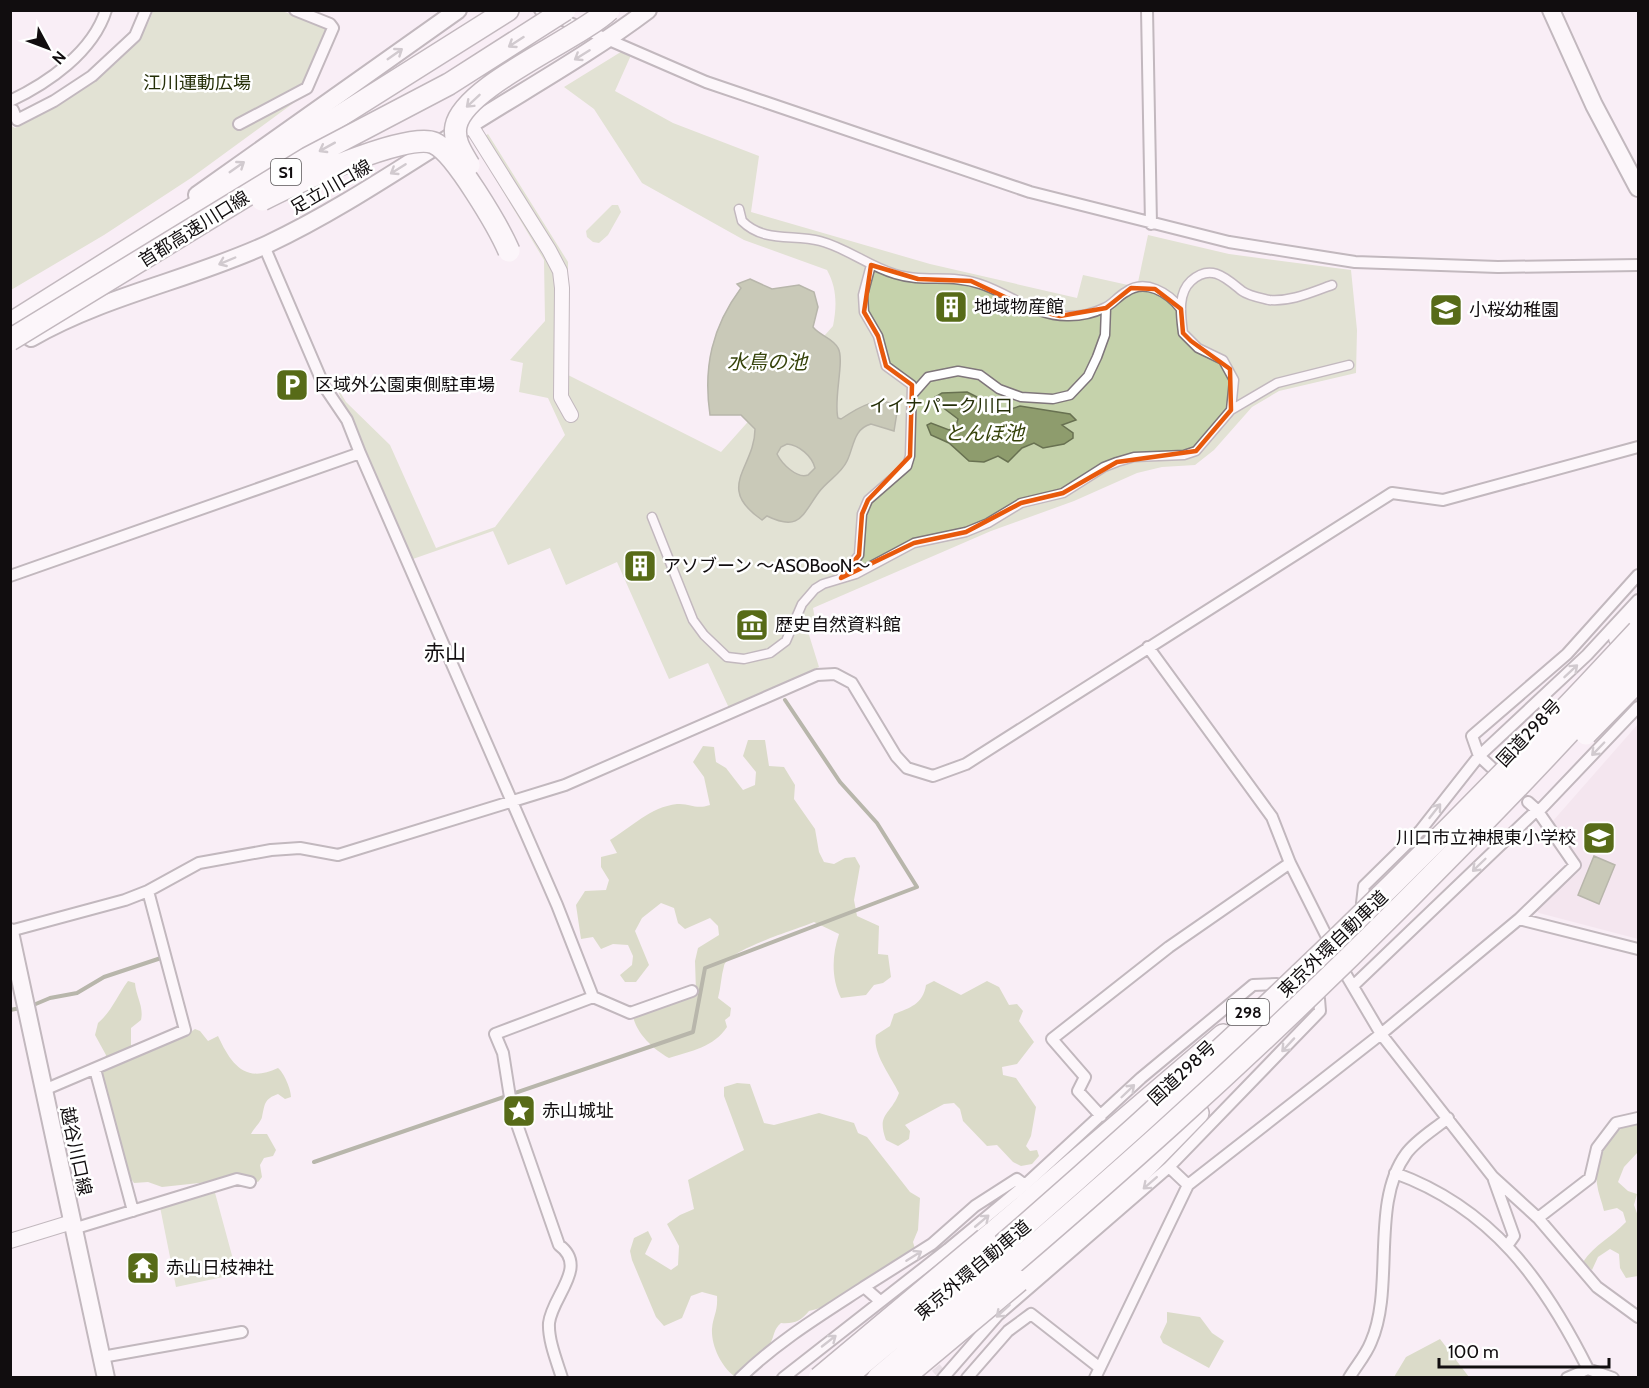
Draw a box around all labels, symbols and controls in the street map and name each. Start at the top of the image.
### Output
north arrow [18,18,78,78]
one-way arrow [508,36,525,48]
text: N [48,47,70,68]
one-way arrow [387,48,403,60]
one-way arrow [574,49,591,61]
park label: 江川運動広場 [143,72,251,94]
one-way arrow [466,94,481,108]
one-way arrow [319,142,337,153]
street label: 足立川口線 [287,155,375,219]
road number: S1 [271,159,301,185]
one-way arrow [228,161,244,173]
one-way arrow [390,164,407,176]
street label: 首都高速川口線 [135,186,253,272]
one-way arrow [218,256,237,267]
building icon: 地域物産館 [933,289,969,325]
school or university icon: 小桜幼稚園 [1428,292,1464,328]
place label: 地域物産館 [974,296,1064,318]
place label: 小桜幼稚園 [1469,299,1559,321]
water label: 水鳥の池 [727,350,809,374]
parking icon: 区域外公園東側駐車場 [274,367,310,403]
place label: 区域外公園東側駐車場 [315,374,495,396]
park label: イイナパーク川口 [869,395,1013,417]
water label: とんぼ池 [944,421,1026,445]
building icon: アソブーン ～ASOBooN～ [622,548,658,584]
place label: アソブーン ～ASOBooN～ [663,555,871,577]
museum icon: 歴史自然資料館 [734,607,770,643]
place label: 歴史自然資料館 [775,614,901,636]
district label: 赤山 [424,640,466,665]
one-way arrow [1563,663,1578,678]
street label: 国道298号 [1492,695,1566,771]
one-way arrow [1591,741,1605,756]
one-way arrow [1429,803,1442,819]
school or university icon: 川口市立神根東小学校 [1581,820,1617,856]
place label: 川口市立神根東小学校 [1396,827,1576,849]
one-way arrow [1472,858,1487,872]
street label: 東京外環自動車道 [1274,886,1392,1002]
road number: 298 [1227,999,1269,1025]
street label: 国道298号 [1144,1036,1220,1110]
one-way arrow [1281,1038,1295,1053]
one-way arrow [1120,1084,1135,1098]
place icon: 赤山城址 [501,1093,537,1129]
place label: 赤山城址 [542,1100,614,1122]
street label: 越谷川口線 [56,1105,96,1197]
one-way arrow [1143,1176,1158,1190]
one-way arrow [974,1214,989,1228]
street label: 東京外環自動車道 [911,1215,1035,1325]
temple icon: 赤山日枝神社 [125,1250,161,1286]
one-way arrow [905,1250,921,1262]
place label: 赤山日枝神社 [166,1257,274,1279]
one-way arrow [996,1304,1011,1318]
scale bar [1439,1331,1608,1369]
one-way arrow [821,1335,837,1348]
text: 100 m [1448,1341,1499,1363]

